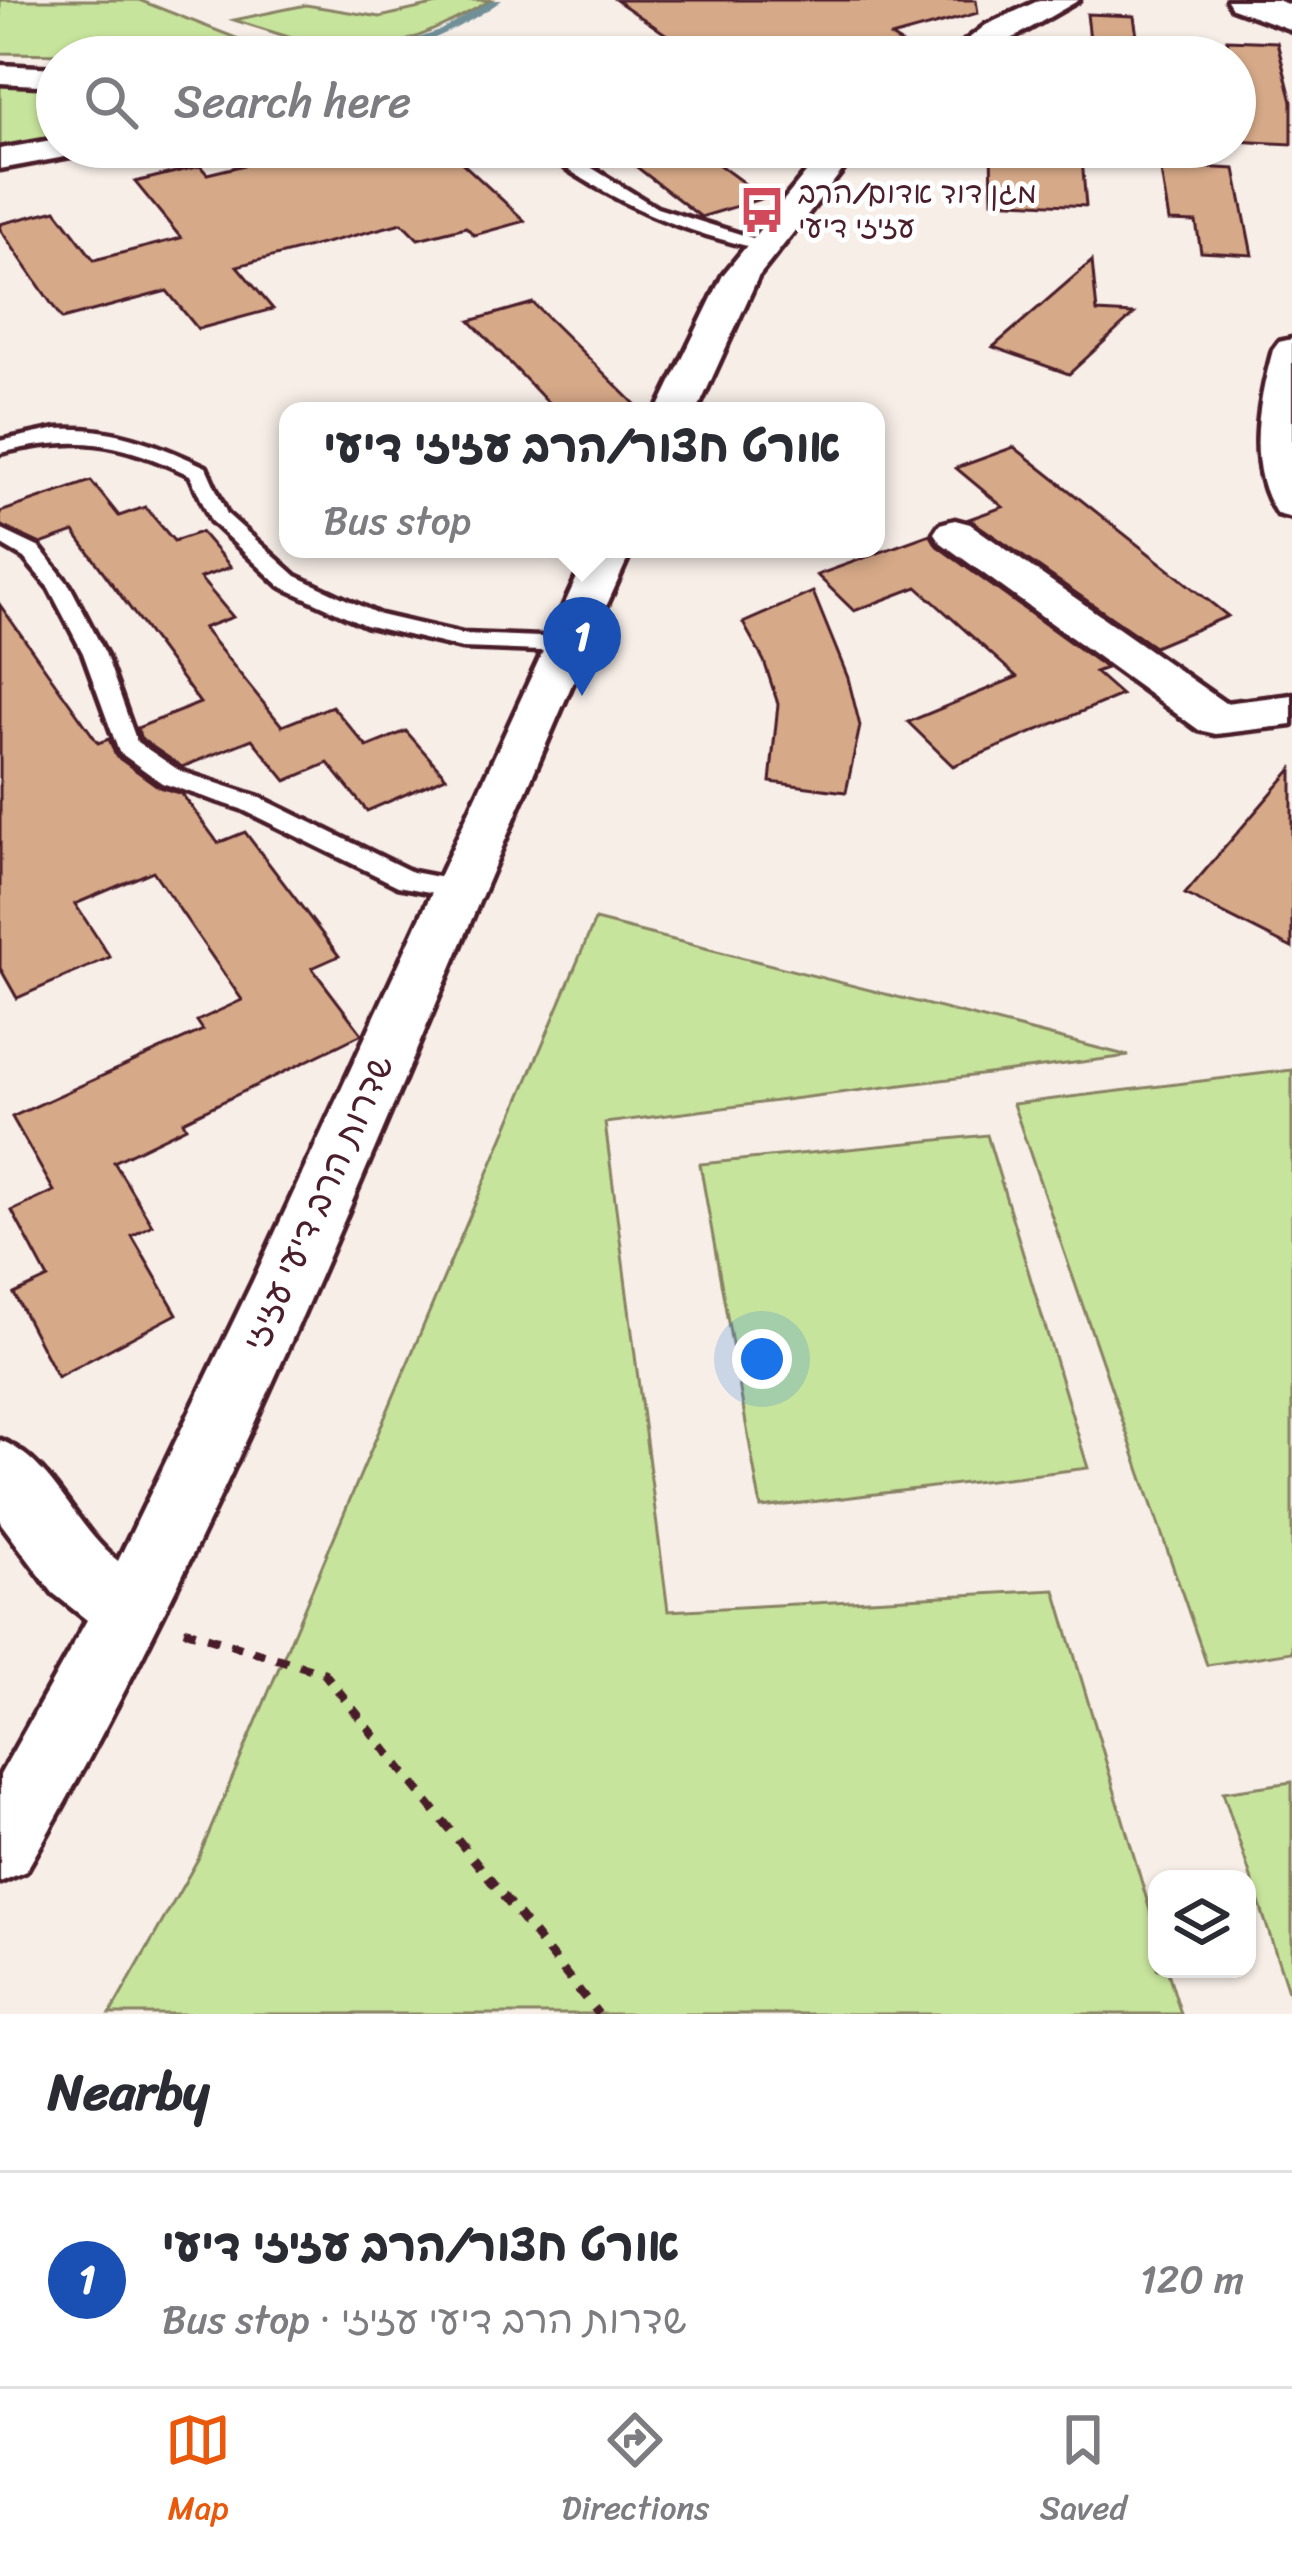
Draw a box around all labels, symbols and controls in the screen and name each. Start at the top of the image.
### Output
search box [36,36,1256,168]
text: Search here [174,62,411,142]
icon: search [78,69,144,135]
place label: מגן דוד אדום/הרב עזיזי דיעי [798,166,1037,254]
bus stop icon: מגן דוד אדום/הרב עזיזי דיעי [737,185,787,235]
popup [279,402,885,558]
text: אורט חצור/הרב עזיזי דיעי [323,406,841,486]
text: Bus stop [323,486,471,555]
pin: 1 [543,597,621,696]
street label: שדרות הרב דיעי עזיזי [224,1044,412,1362]
your location [732,1329,792,1389]
map controls [1148,1870,1256,1978]
button: layers [1148,1870,1256,1978]
text: Nearby [48,2047,209,2137]
text: אורט חצור/הרב עזיזי דיעי [162,2205,679,2285]
text: 1 [79,2245,95,2314]
text: 120 m [1140,2245,1244,2314]
text: Bus stop · שדרות הרב דיעי עזיזי [162,2285,687,2354]
tab: Map [165,2407,231,2537]
tab: Directions [562,2407,709,2537]
tab: Saved [1040,2407,1127,2537]

